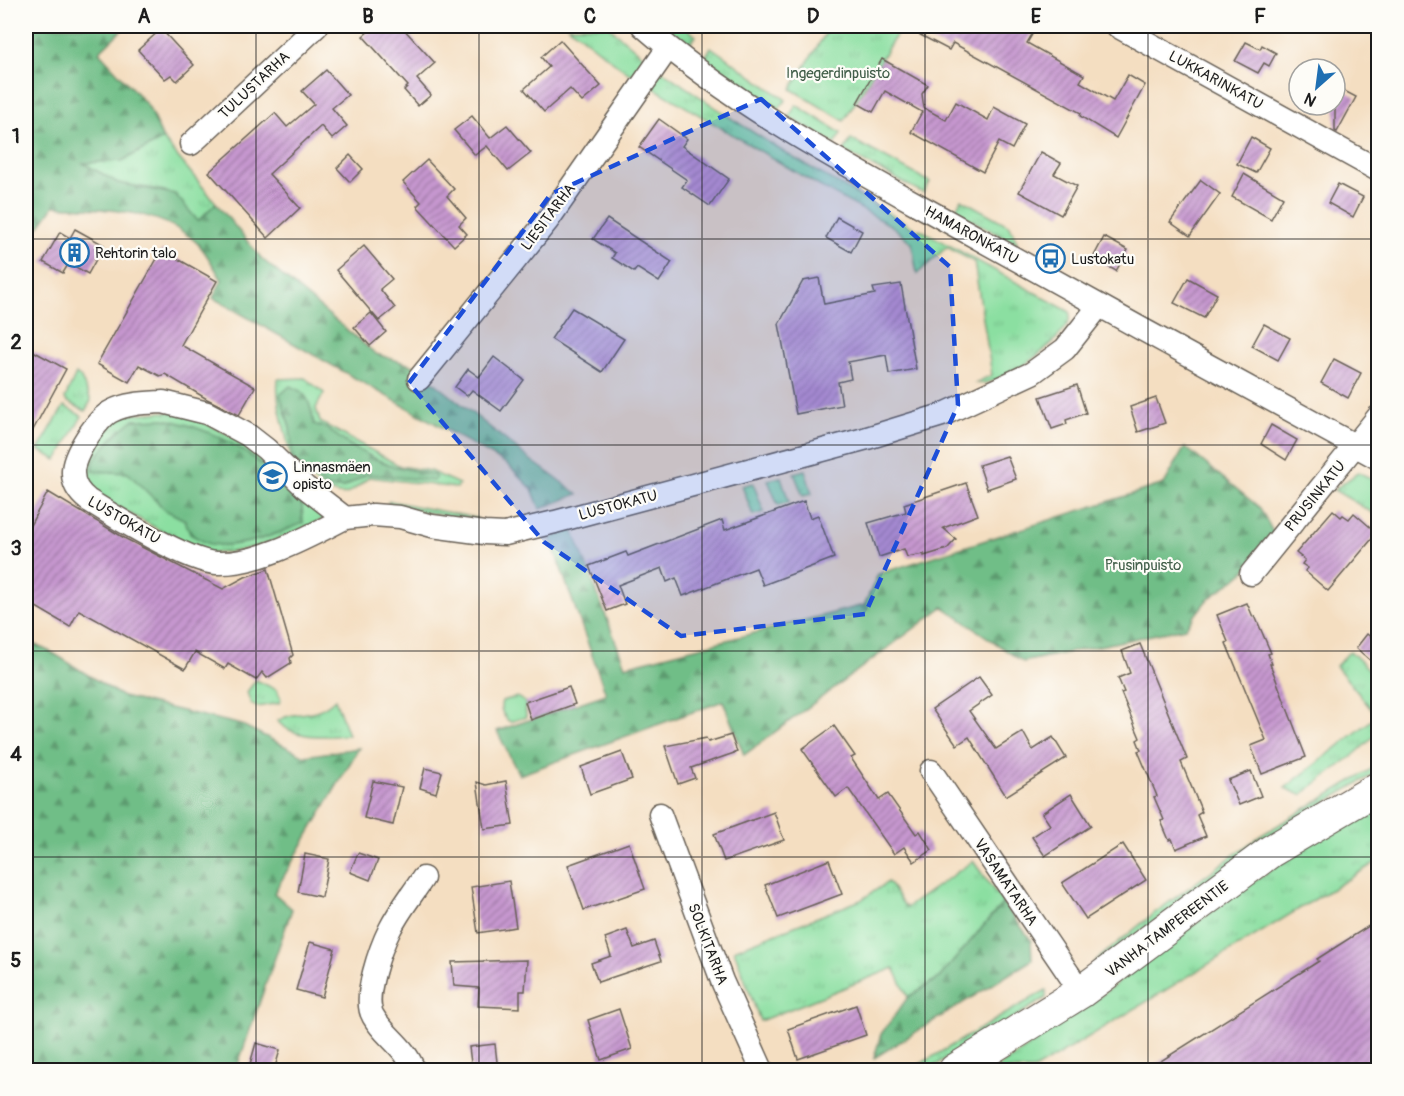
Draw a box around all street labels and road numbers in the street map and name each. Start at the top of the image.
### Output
street label: TULUSTARHA [215,47,294,123]
street label: LUKKARINKATU [1165,47,1266,114]
street label: LIESITARHA [517,180,580,255]
street label: HAMARONKATU [922,202,1022,269]
street label: PRUSINKATU [1281,457,1350,536]
street label: LUSTOKATU [577,486,660,525]
street label: LUSTOKATU [84,492,164,549]
street label: VASAMATARHA [969,835,1042,930]
street label: VANHA TAMPEREENTIE [1102,877,1233,982]
street label: SOLKITARHA [683,901,732,988]

